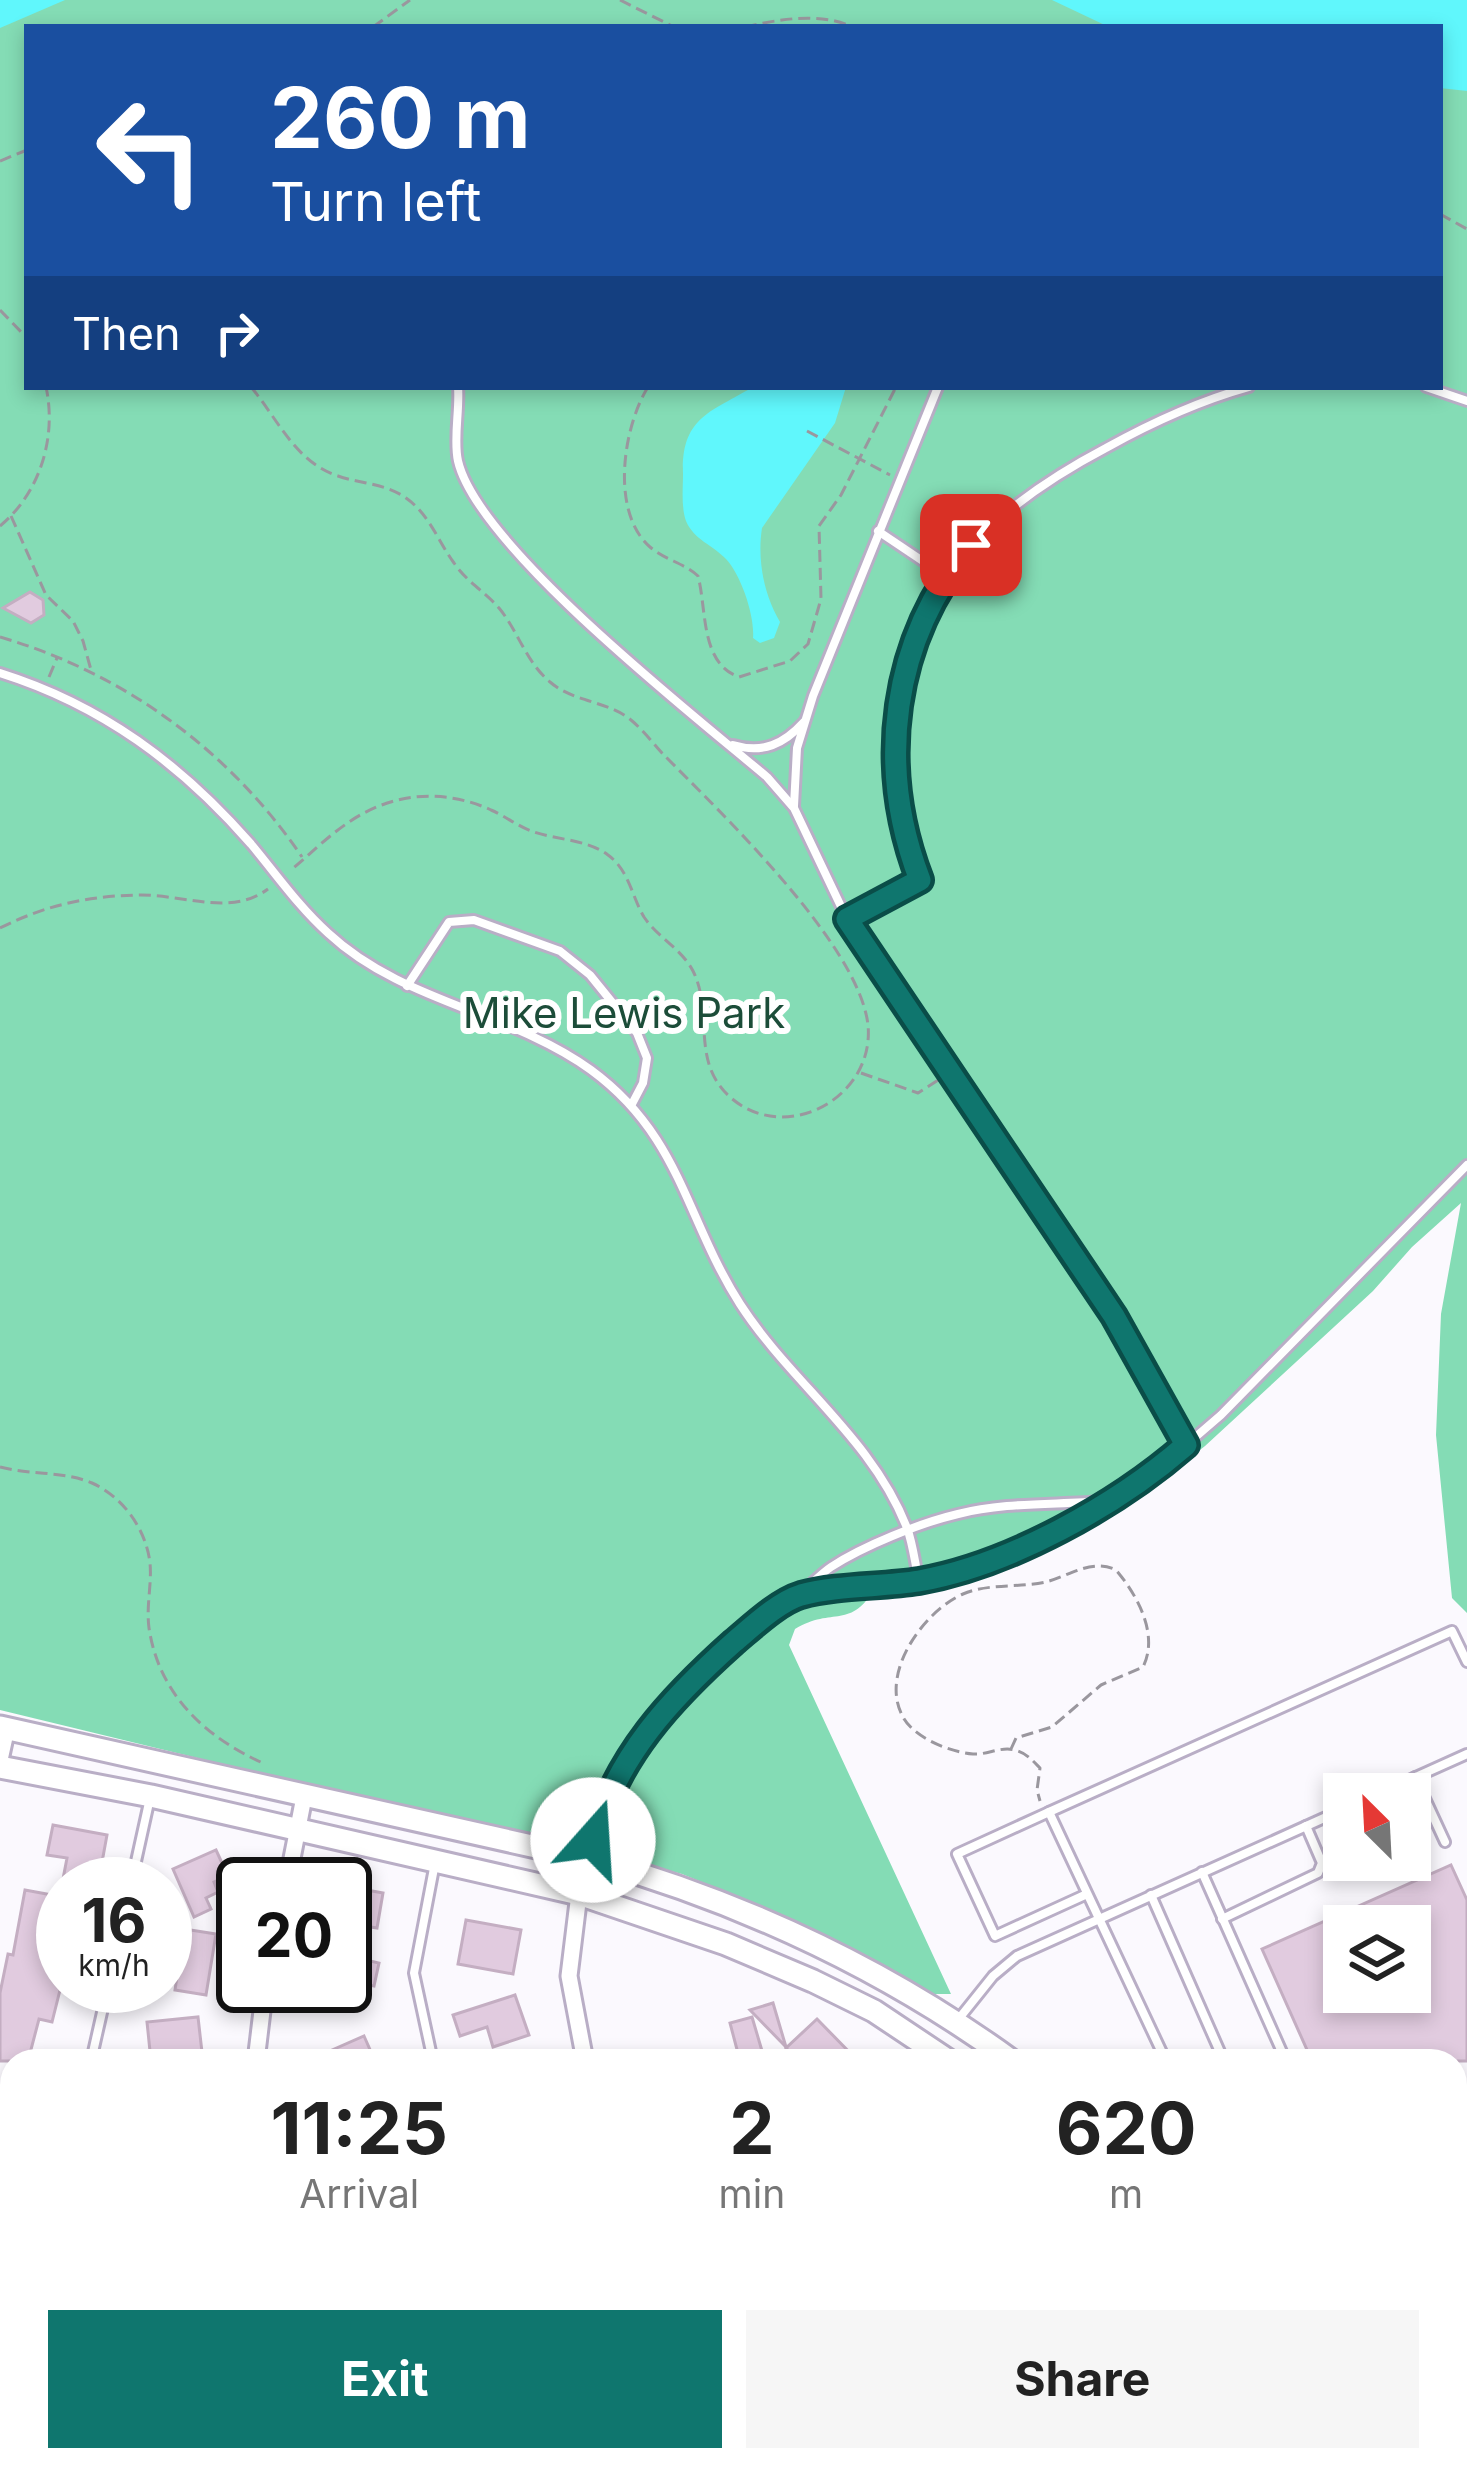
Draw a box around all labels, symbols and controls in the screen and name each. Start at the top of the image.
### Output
text: 260 m [270,67,531,168]
icon: left [72,72,228,228]
text: Turn left [270,169,481,234]
icon: right [204,300,270,366]
text: Then [72,306,180,361]
pin [920,494,1022,596]
icon: arrive [938,512,1004,578]
park label: Mike Lewis Park [463,987,785,1038]
north arrow [1323,1773,1431,1881]
map controls [1323,1773,1431,2013]
position arrow [530,1777,656,1903]
speed limit sign: 20 [216,1857,372,2013]
text: 16 [82,1884,146,1956]
button: layers [1323,1905,1431,2013]
text: km/h [78,1947,150,1983]
text: 11:25 [271,2084,448,2171]
text: 2 [729,2084,775,2171]
text: 620 [1056,2084,1196,2171]
text: Arrival [299,2170,419,2217]
text: min [719,2170,785,2217]
text: m [1109,2170,1143,2217]
button: Exit [48,2310,722,2448]
button: Share [746,2310,1419,2448]

